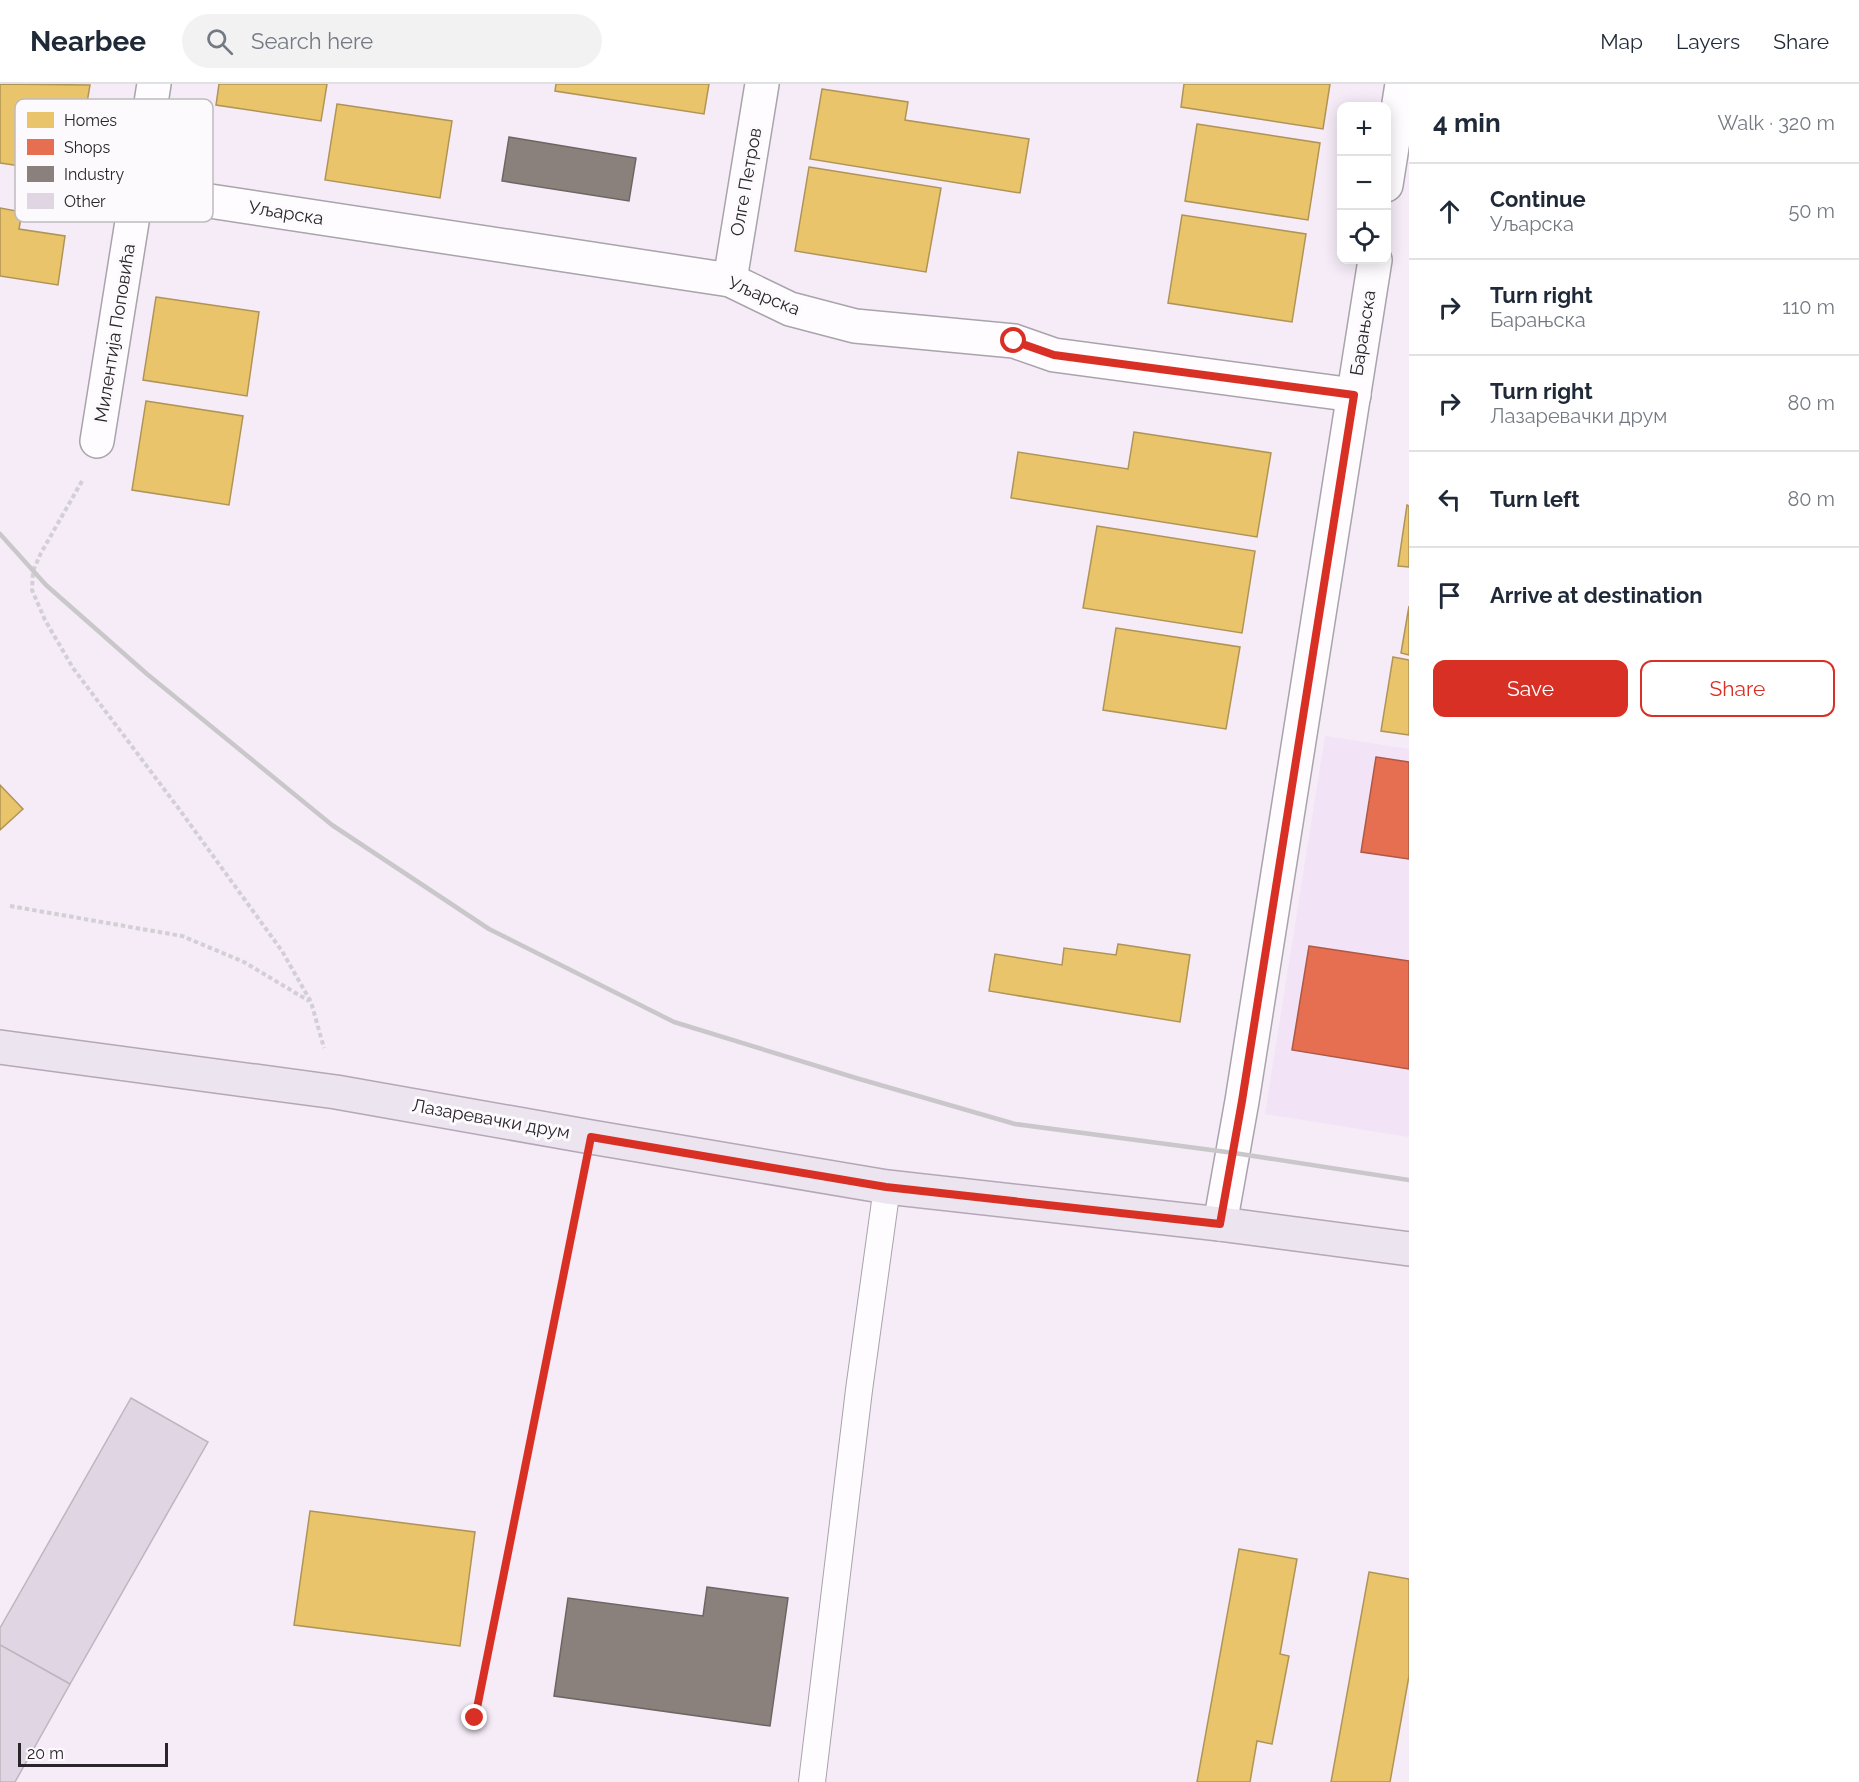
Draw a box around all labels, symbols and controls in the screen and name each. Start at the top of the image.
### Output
search box [182,14,602,68]
text: Nearbee [30,25,146,58]
icon: search [203,25,236,58]
text: Search here [251,28,373,54]
text: Map [1600,29,1643,54]
text: Layers [1676,29,1740,54]
text: Share [1773,29,1829,54]
legend [15,99,213,222]
map controls [1337,102,1391,264]
button: + [1337,102,1391,156]
text: 4 min [1433,108,1501,138]
text: Homes [64,111,117,130]
text: Walk · 320 m [1717,111,1835,135]
street label: Олге Петров [726,126,765,238]
text: Shops [64,138,110,157]
button: − [1337,156,1391,210]
text: Industry [64,165,124,184]
text: Continue [1490,186,1586,212]
text: Other [64,192,106,211]
icon: ahead [1433,195,1466,228]
street label: Уљарска [247,196,325,229]
text: 50 m [1788,199,1835,223]
button: locate [1337,210,1391,264]
text: Уљарска [1490,212,1574,236]
street label: Милентија Поповића [90,242,139,424]
street label: Уљарска [725,272,803,319]
text: Turn right [1490,282,1593,308]
street label: Барањска [1345,289,1380,377]
icon: right [1433,291,1466,324]
text: 110 m [1782,295,1835,319]
text: Барањска [1490,308,1586,332]
route start [1000,327,1026,353]
text: Turn right [1490,378,1593,404]
icon: right [1433,387,1466,420]
text: 80 m [1787,391,1835,415]
text: Лазаревачки друм [1490,404,1667,428]
icon: left [1433,483,1466,516]
text: Turn left [1490,486,1580,512]
text: 80 m [1787,487,1835,511]
icon: arrive [1433,579,1466,612]
text: Arrive at destination [1490,582,1703,608]
button: Save [1433,660,1628,717]
button: Share [1640,660,1835,717]
street label: Лазаревачки друм [411,1094,572,1143]
route end [461,1704,487,1730]
scale bar [18,1740,168,1768]
text: 20 m [27,1744,64,1763]

